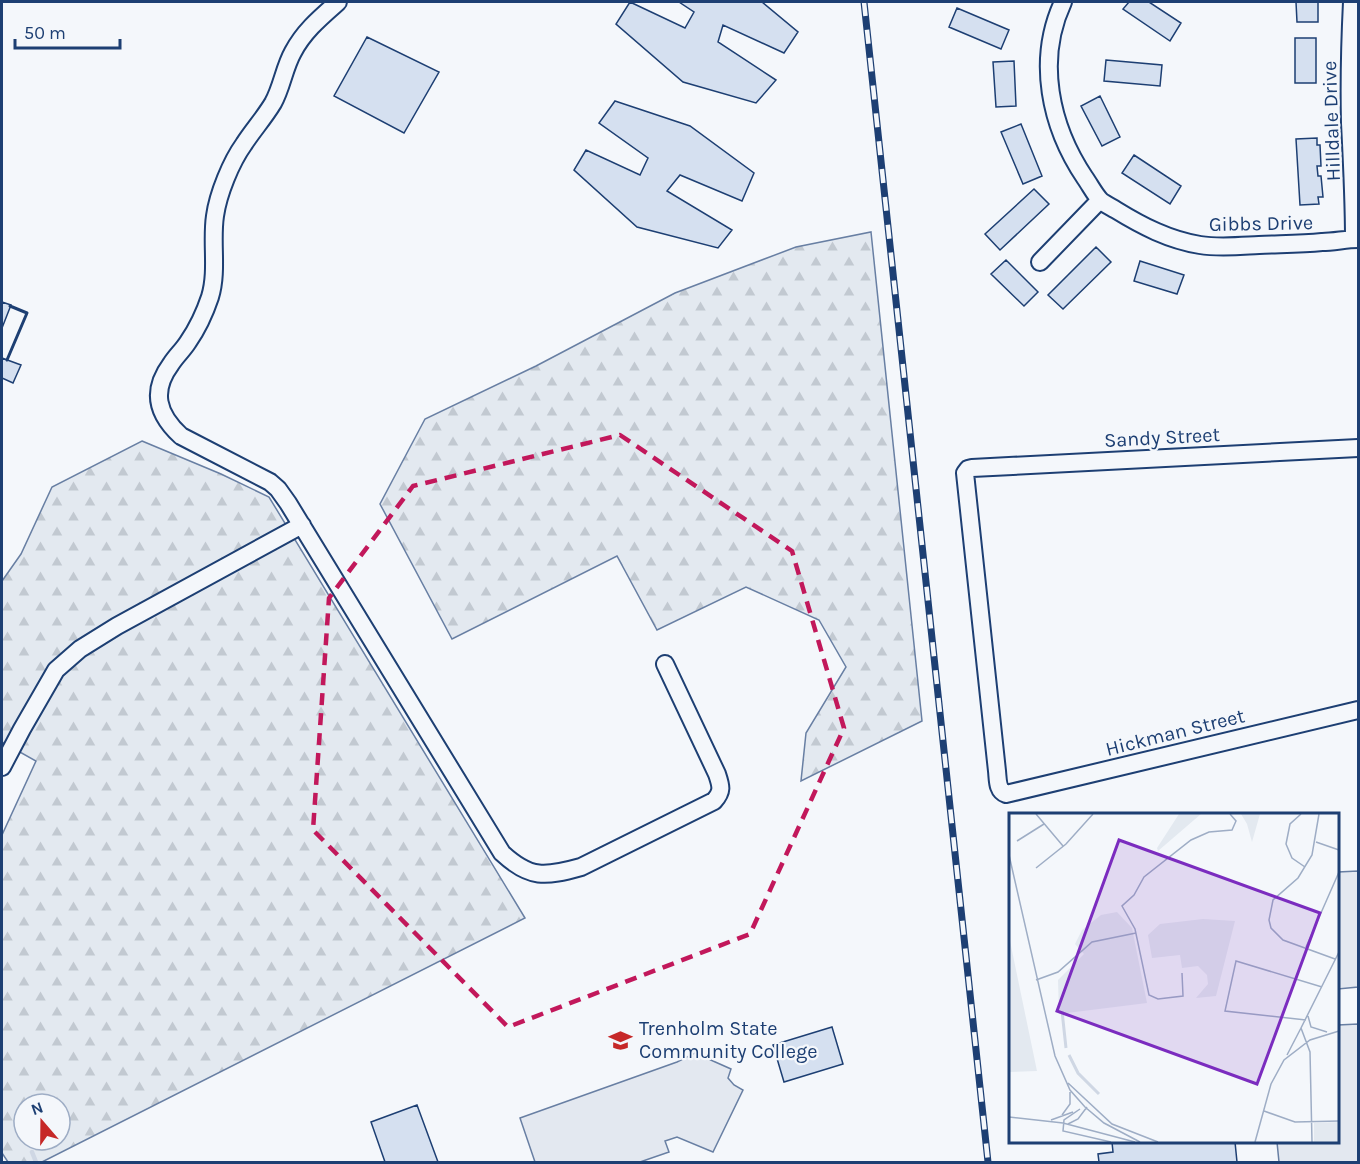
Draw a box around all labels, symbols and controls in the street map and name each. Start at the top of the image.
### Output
scale bar [15,12,120,50]
text: 50 m [24,22,66,44]
street label: Hilldale Drive [1318,60,1345,182]
street label: Gibbs Drive [1209,211,1313,236]
street label: Sandy Street [1104,423,1221,452]
street label: Hickman Street [1103,704,1247,761]
inset map [1009,813,1339,1143]
place label: Trenholm State Community College [639,1017,818,1063]
school or university icon: Trenholm State Community College [608,1027,634,1053]
north arrow [12,1092,72,1152]
text: N [28,1097,46,1119]

